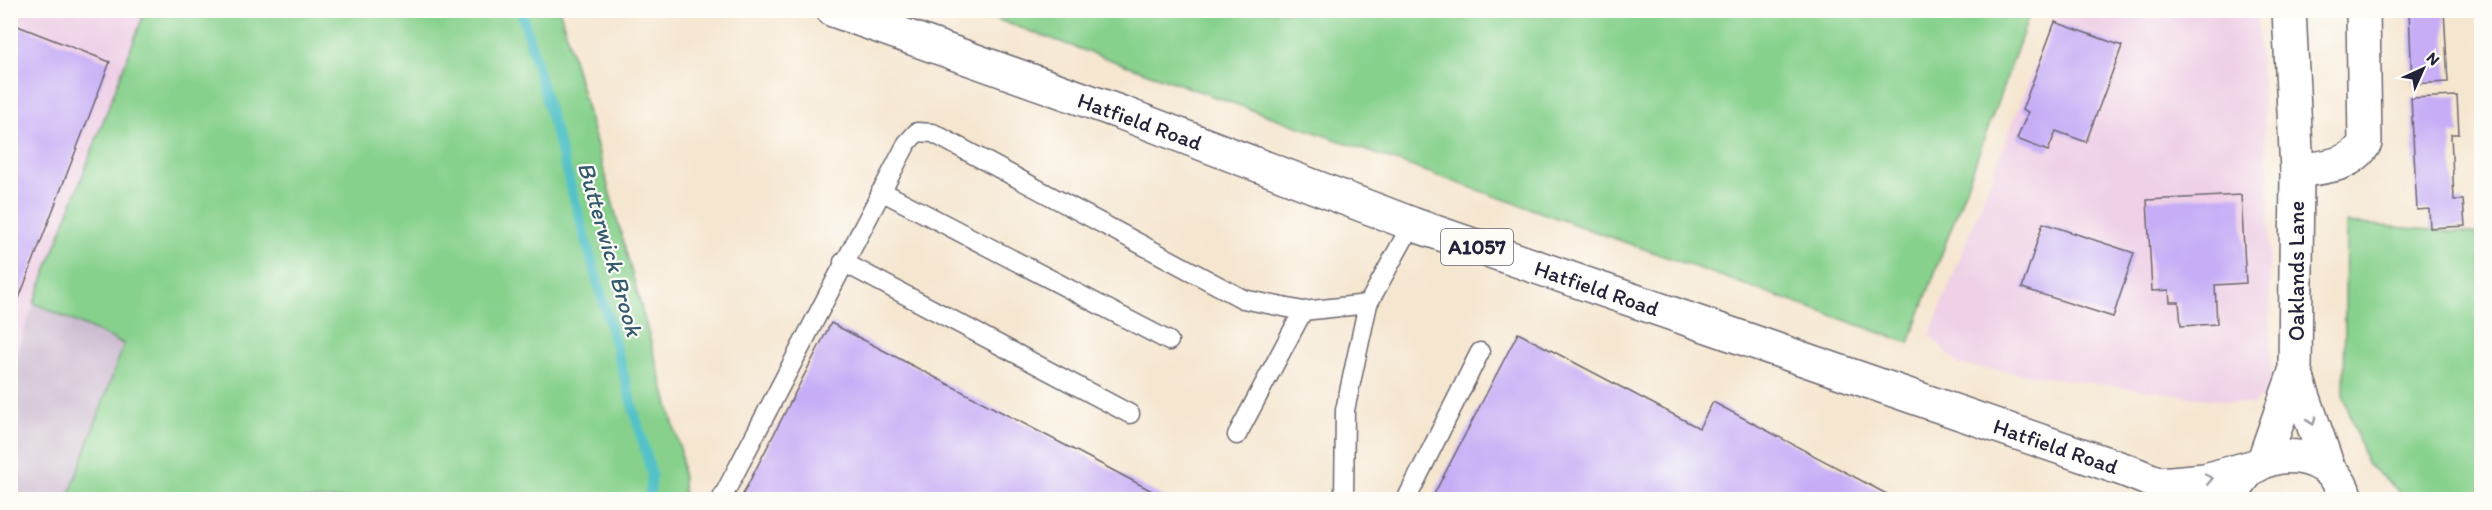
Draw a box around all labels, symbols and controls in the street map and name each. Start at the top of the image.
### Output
north arrow [2393,39,2453,99]
text: N [2423,48,2444,69]
street label: Hatfield Road [1074,86,1206,156]
water label: Butterwick Brook [572,158,650,341]
street label: Oaklands Lane [2283,201,2310,341]
road number: A1057 [1441,229,1513,265]
street label: Hatfield Road [1531,254,1663,322]
street label: Hatfield Road [1990,412,2122,480]
one-way arrow [2305,415,2317,426]
one-way arrow [2203,473,2213,486]

